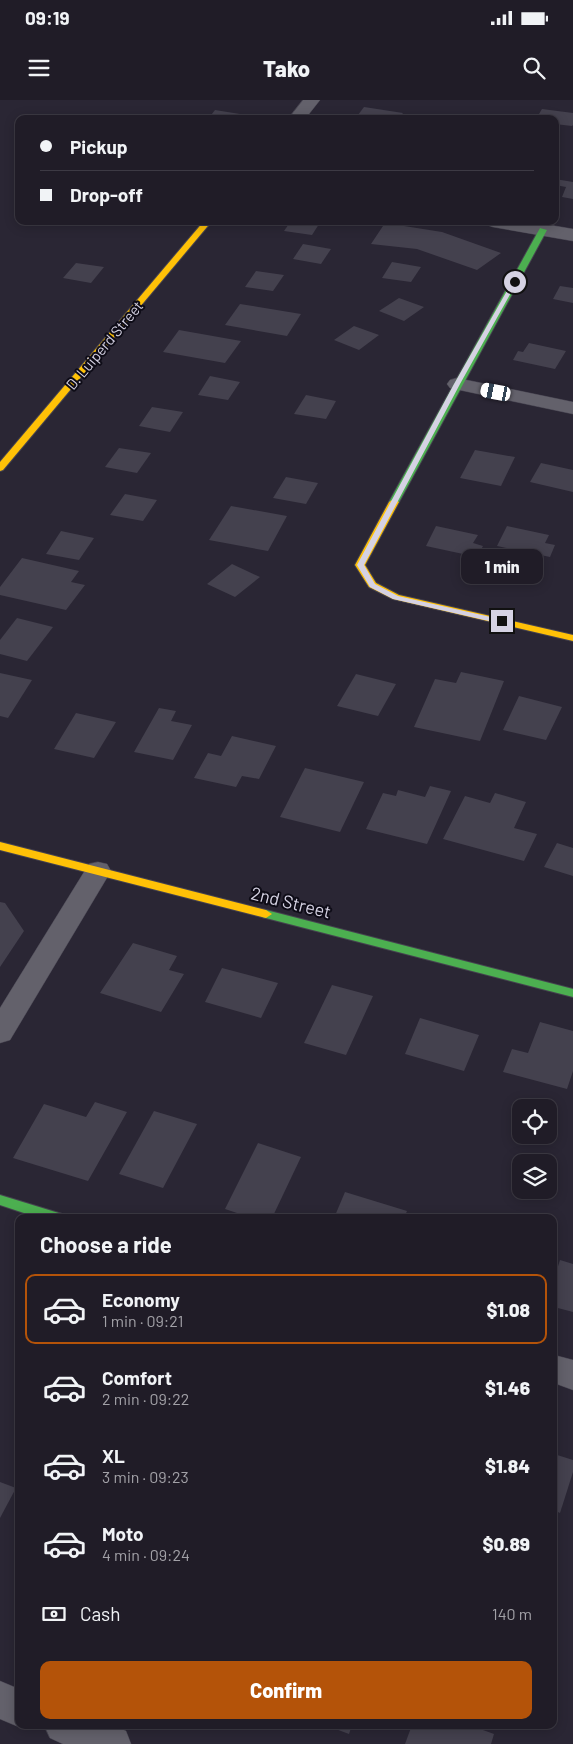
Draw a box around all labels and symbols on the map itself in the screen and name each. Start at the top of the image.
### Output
route start [504,271,526,293]
street label: D. Luiperd Street [62,297,146,393]
car [479,382,512,402]
callout: 1 min [461,548,543,584]
route end [491,610,513,632]
street label: 2nd Street [249,881,333,923]

